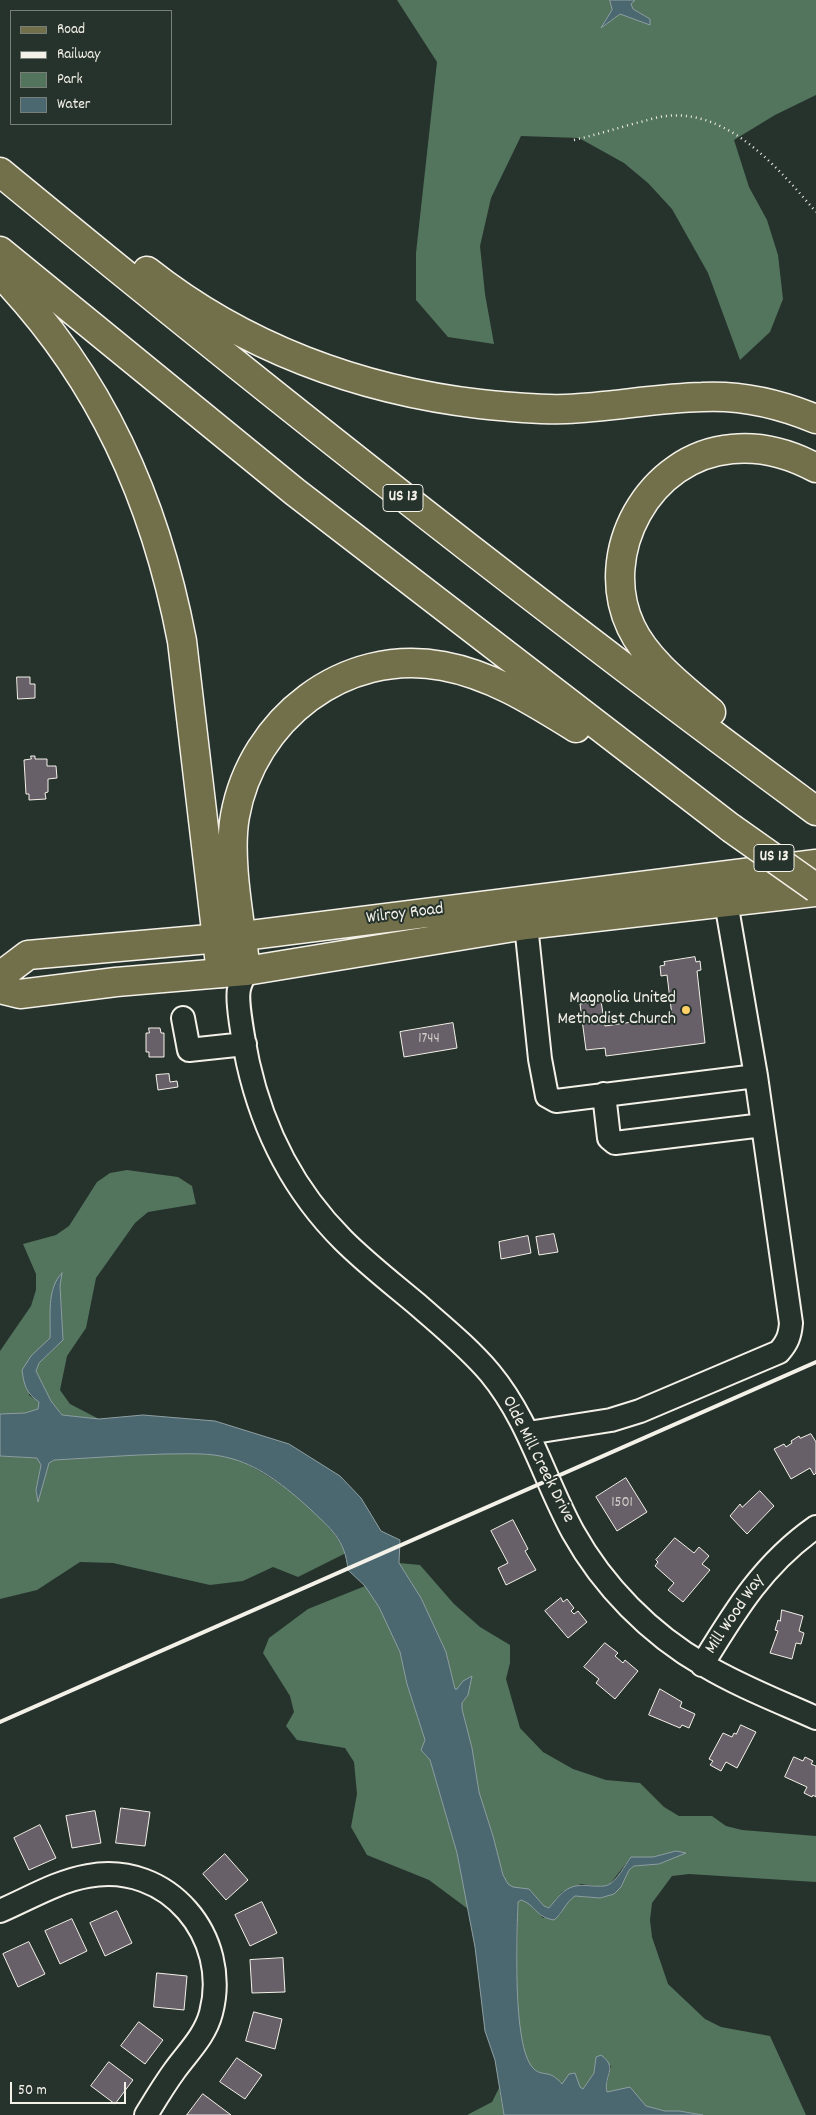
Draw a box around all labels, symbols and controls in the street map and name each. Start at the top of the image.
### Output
legend [10,10,172,125]
text: Road [57,19,85,41]
text: Railway [57,44,100,66]
text: Park [57,69,83,91]
text: Water [57,94,90,116]
road number: US 13 [383,484,423,512]
road number: US 13 [754,844,794,871]
street label: Wilroy Road [365,900,445,930]
place label: Magnolia United Methodist Church [558,989,676,1032]
marker: Magnolia United Methodist Church [680,1004,692,1016]
house number: 1744 [418,1031,440,1049]
street label: Olde Mill Creek Drive [496,1393,578,1527]
house number: 1501 [611,1495,633,1513]
street label: Mill Wood Way [701,1571,771,1659]
scale bar [12,2072,129,2104]
text: 50 m [18,2080,47,2102]

